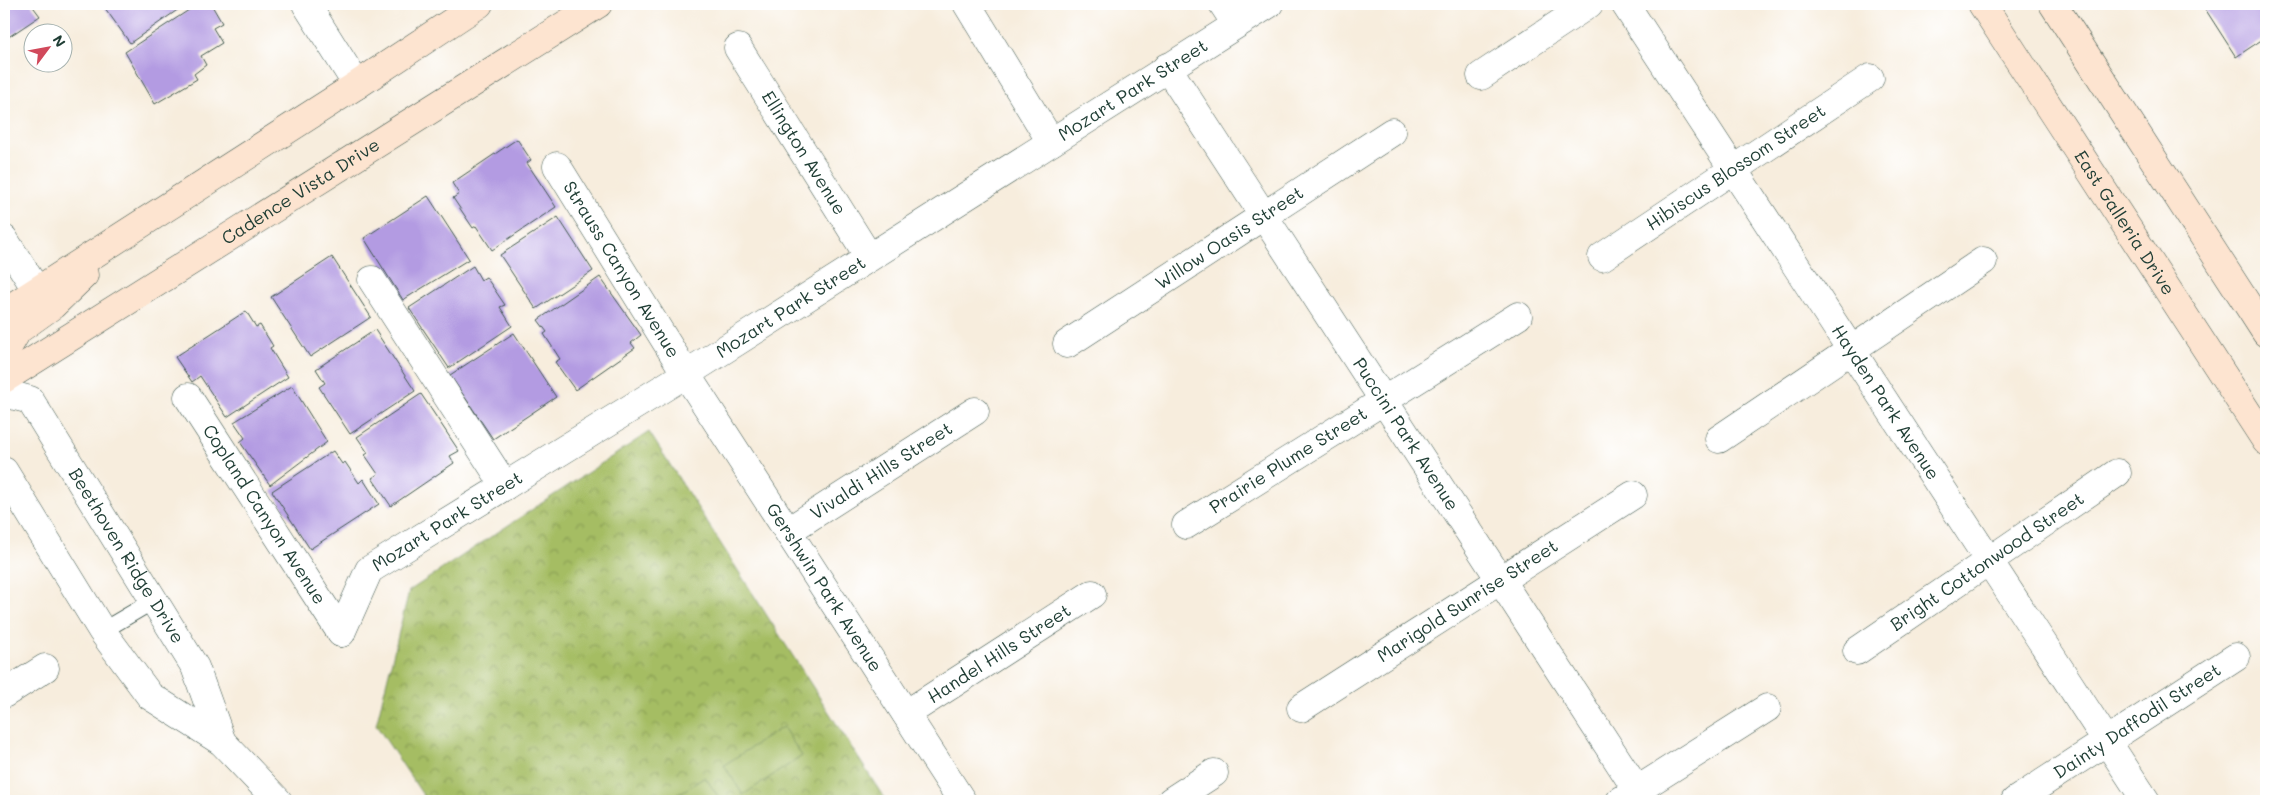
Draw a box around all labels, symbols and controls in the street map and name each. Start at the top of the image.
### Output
north arrow [22,22,72,72]
text: N [49,31,70,50]
street label: Mozart Park Street [1053,33,1212,146]
street label: Ellington Avenue [757,86,853,219]
street label: Hibiscus Blossom Street [1641,98,1830,235]
street label: Cadence Vista Drive [217,132,384,250]
street label: East Galleria Drive [2069,145,2181,299]
street label: Strauss Canyon Avenue [558,176,686,362]
street label: Willow Oasis Street [1150,180,1308,294]
street label: Mozart Park Street [711,250,870,363]
street label: Hayden Park Avenue [1827,320,1946,484]
street label: Puccini Park Avenue [1348,353,1465,515]
street label: Prairie Plume Street [1204,401,1371,518]
street label: Vivaldi Hills Street [805,416,957,525]
street label: Copland Canyon Avenue [198,419,332,608]
street label: Beethoven Ridge Drive [64,463,190,648]
street label: Mozart Park Street [367,465,527,576]
street label: Bright Cottonwood Street [1885,486,2088,636]
street label: Gershwin Park Avenue [761,498,888,676]
street label: Marigold Sunrise Street [1372,533,1562,667]
street label: Handel Hills Street [922,598,1075,708]
street label: Dainty Daffodil Street [2049,657,2225,784]

